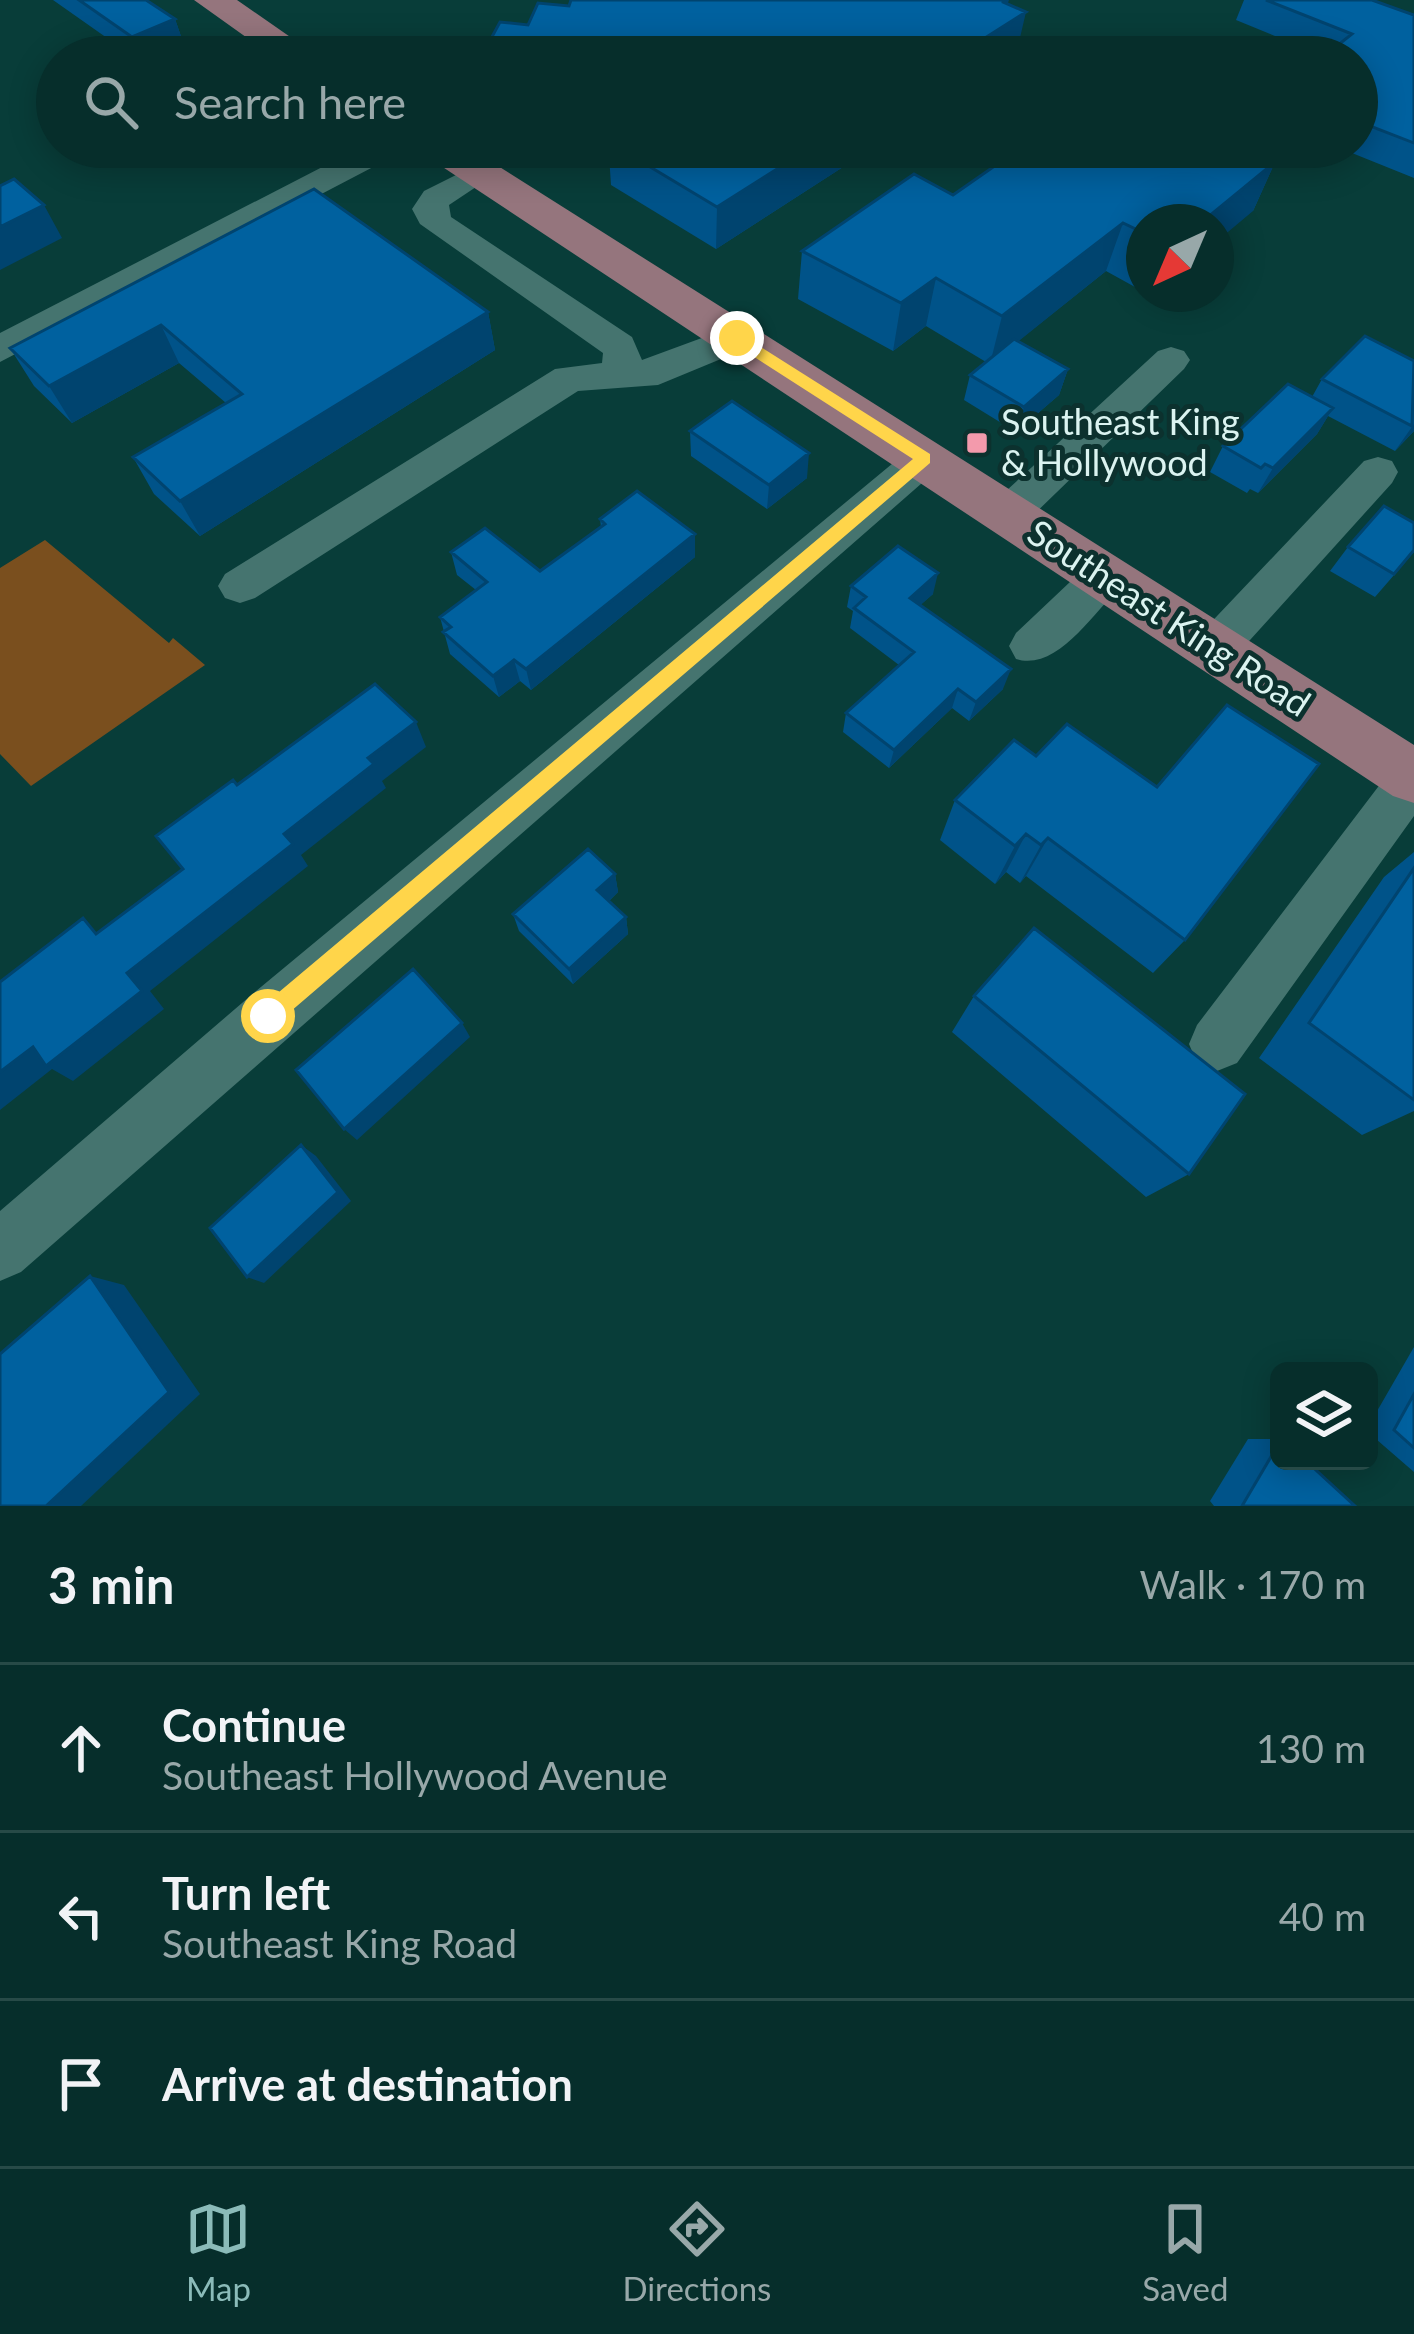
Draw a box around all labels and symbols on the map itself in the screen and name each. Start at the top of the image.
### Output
north arrow [1126,204,1234,312]
route end [710,311,764,365]
place label: Southeast King & Hollywood [1001,399,1240,484]
marker: Southeast King & Hollywood [964,430,990,456]
street label: Southeast King Road [1020,509,1319,725]
route start [241,989,295,1043]

